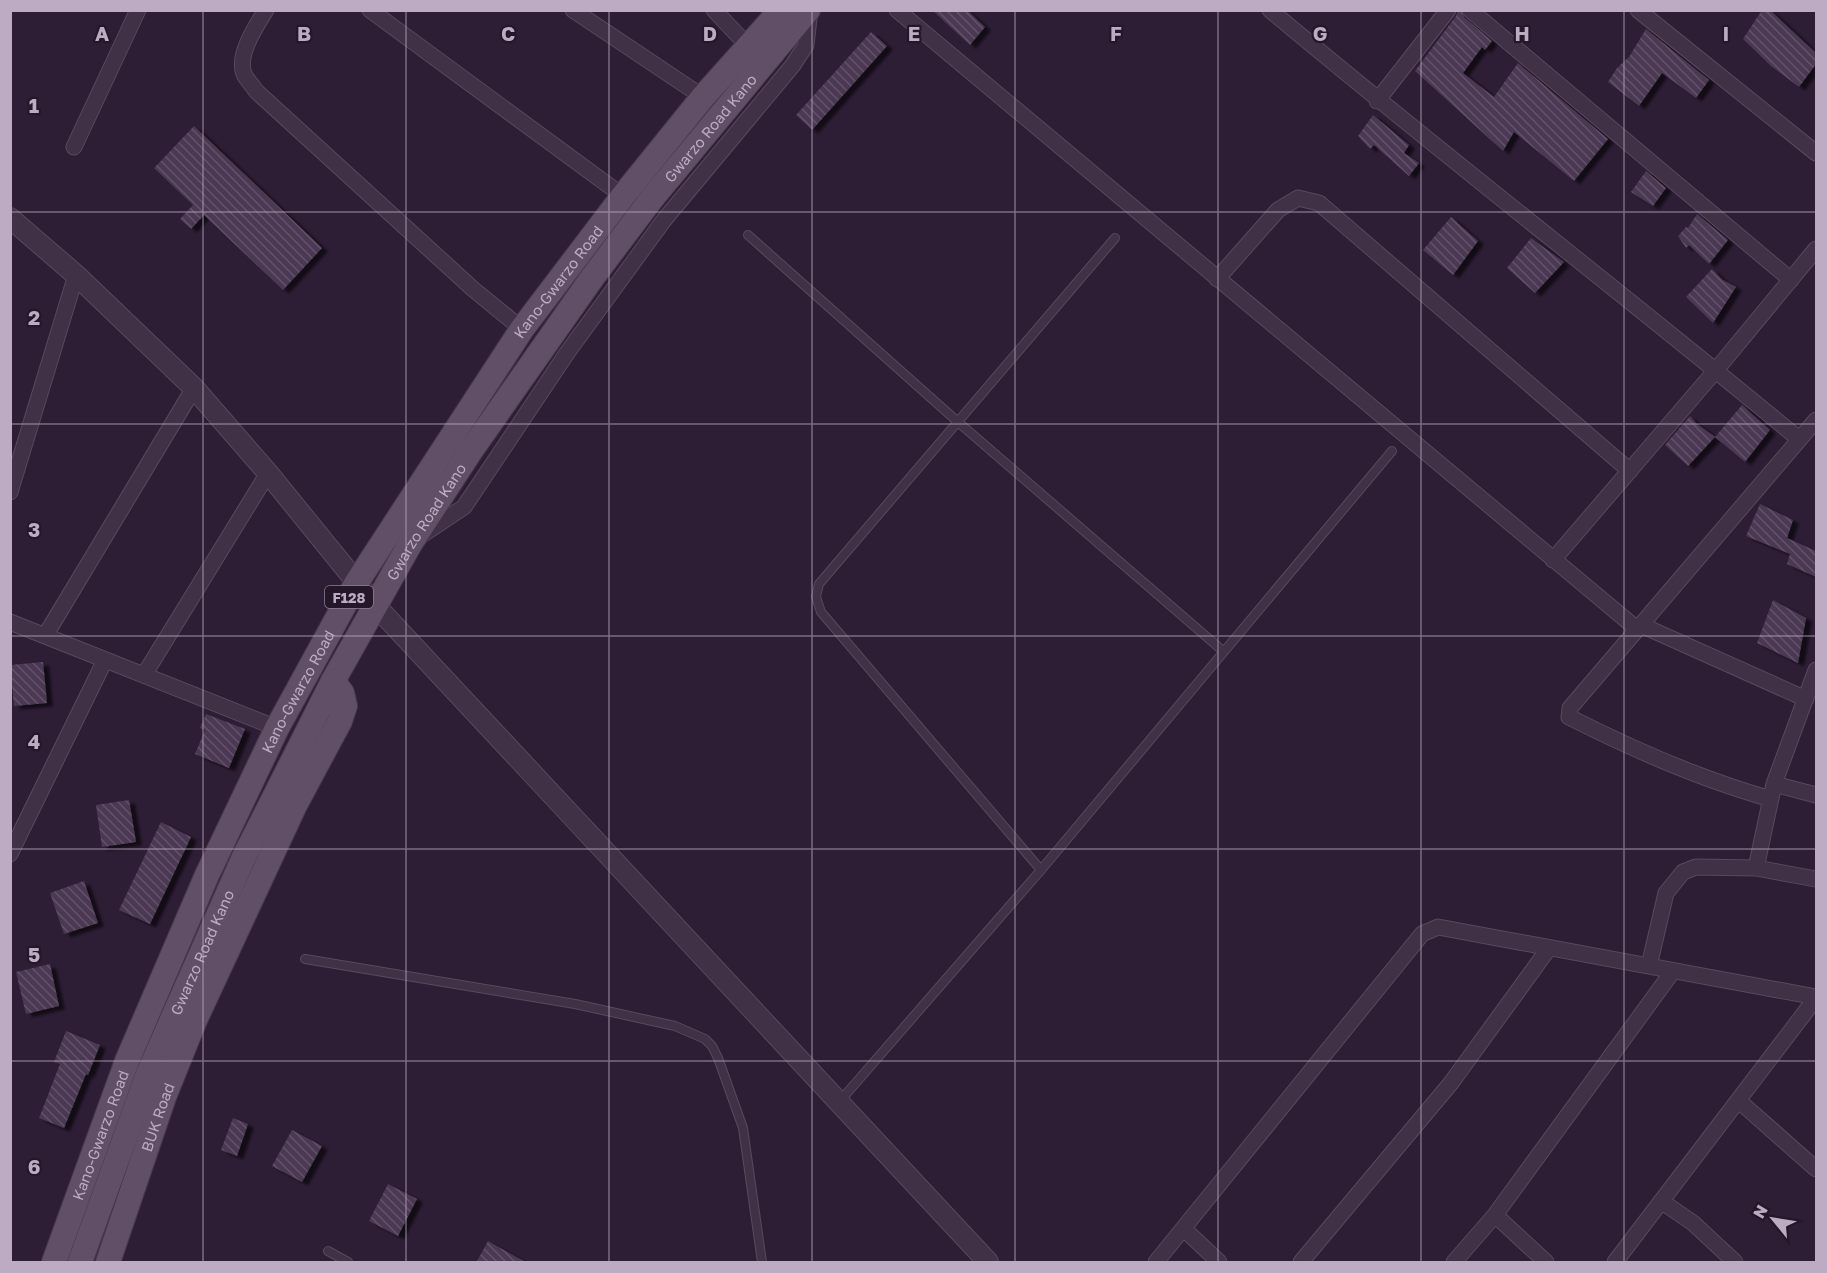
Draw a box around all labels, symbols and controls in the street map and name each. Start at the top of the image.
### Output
text: A [95,21,109,45]
text: B [297,21,311,45]
text: C [501,21,515,45]
text: D [703,21,717,45]
text: E [908,21,920,45]
text: F [1110,21,1122,45]
text: G [1313,21,1327,45]
text: H [1514,21,1530,45]
text: I [1723,21,1729,45]
street label: Gwarzo Road Kano [660,70,760,186]
text: 1 [29,93,39,117]
street label: Kano-Gwarzo Road [510,222,606,342]
text: 2 [28,305,40,329]
street label: Gwarzo Road Kano [383,460,469,583]
text: 3 [28,517,40,541]
road number: F128 [325,586,373,608]
street label: Kano-Gwarzo Road [257,627,338,756]
text: 4 [28,729,40,753]
street label: Gwarzo Road Kano [166,887,237,1018]
text: 5 [28,942,40,966]
street label: Kano-Gwarzo Road [68,1068,132,1202]
street label: BUK Road [137,1080,178,1154]
text: 6 [28,1154,40,1178]
north arrow [1743,1189,1803,1249]
text: N [1748,1201,1772,1222]

